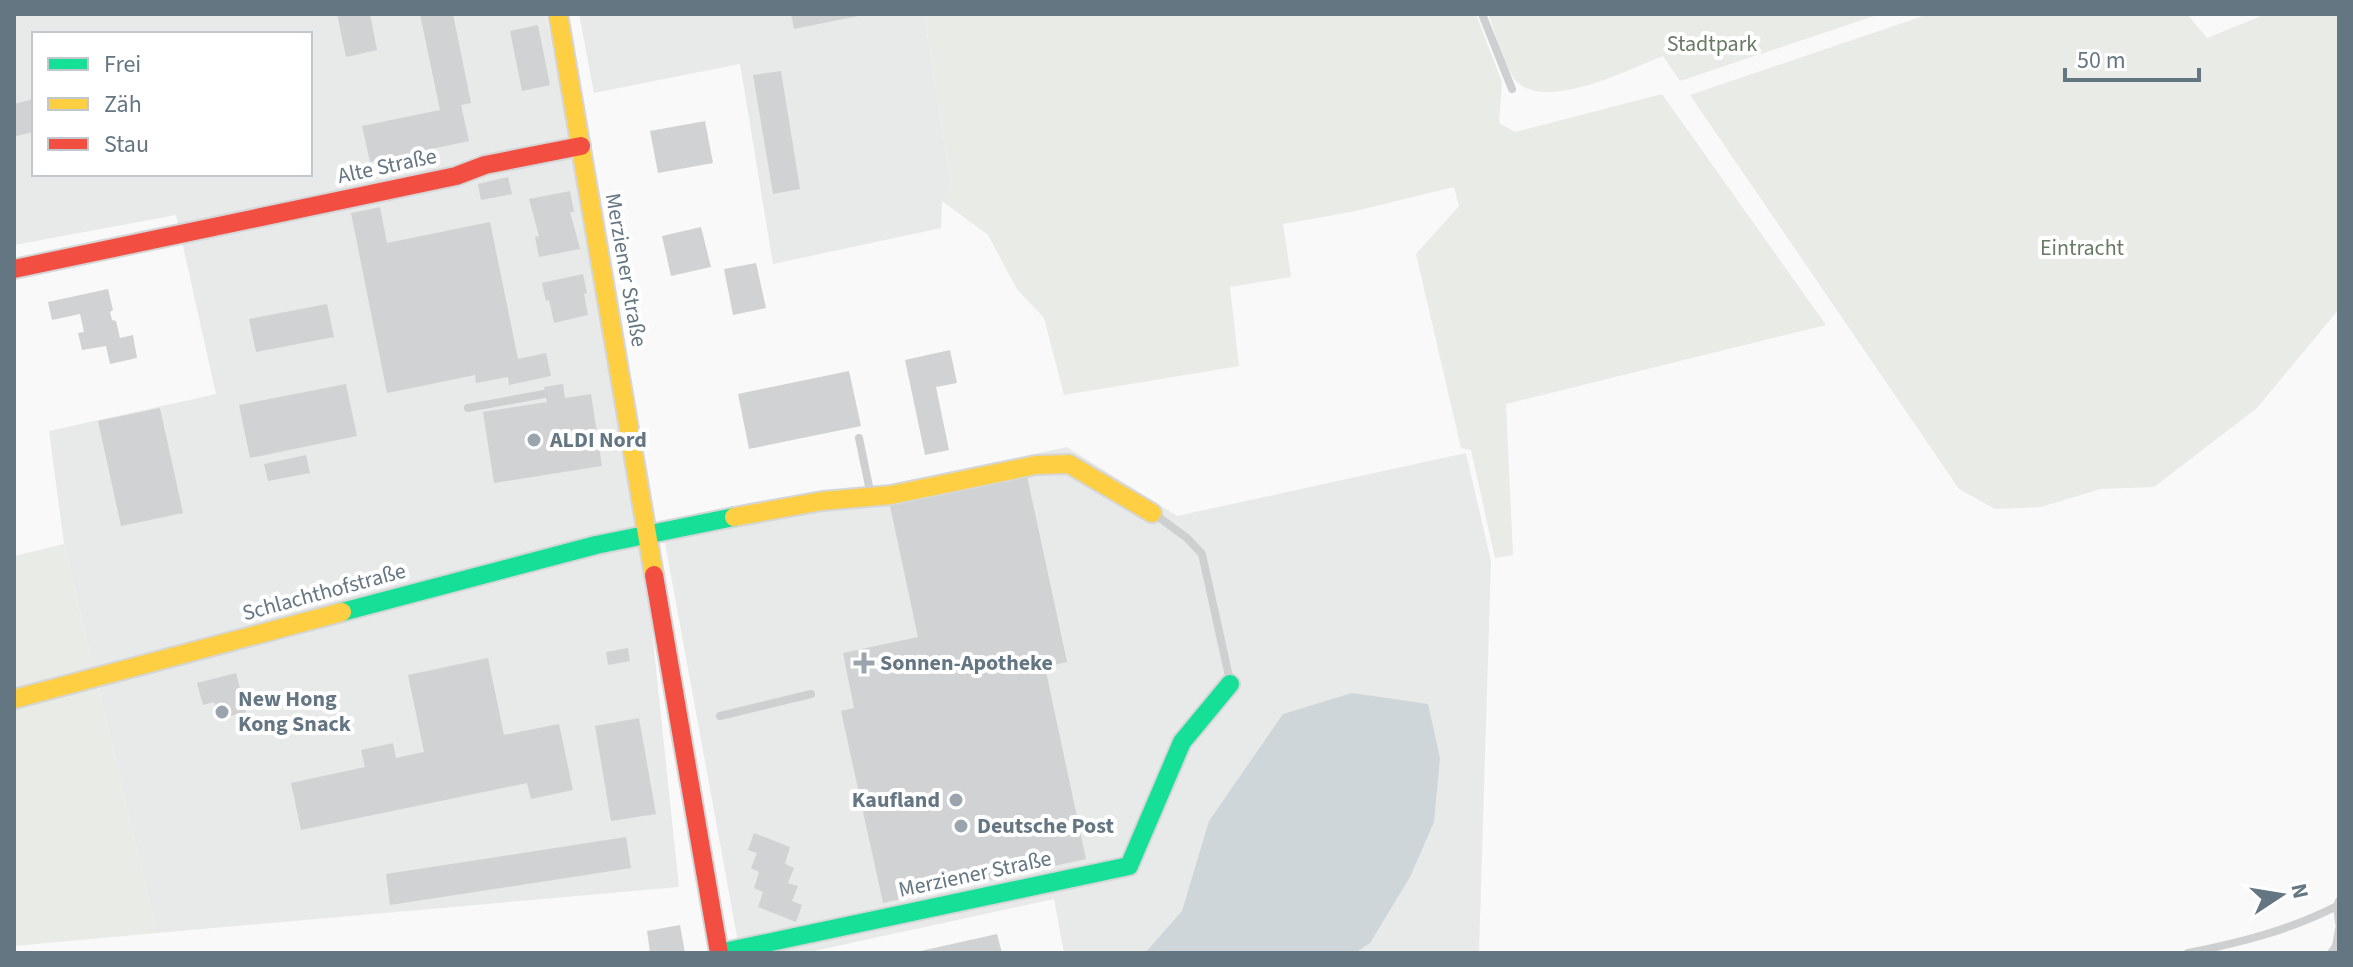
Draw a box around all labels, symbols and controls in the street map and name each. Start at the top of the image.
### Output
park label: Stadtpark [1667,28,1757,60]
legend [32,32,312,176]
scale bar [2065,32,2199,82]
text: 50 m [2077,43,2126,78]
text: Frei [104,47,141,82]
text: Zäh [104,87,142,122]
text: Stau [104,127,149,162]
street label: Alte Straße [335,140,440,192]
street label: Merziener Straße [597,191,655,349]
park label: Eintracht [2040,232,2125,264]
place label: ALDI Nord [549,424,647,456]
marker: ALDI Nord [525,431,543,449]
street label: Schlachthofstraße [239,555,409,629]
place label: Sonnen-Apotheke [880,647,1053,679]
marker: Sonnen-Apotheke [855,654,873,672]
place label: New Hong Kong Snack [238,683,351,740]
marker: New Hong Kong Snack [213,703,231,721]
place label: Kaufland [852,784,940,816]
marker: Kaufland [947,791,965,809]
place label: Deutsche Post [977,810,1115,842]
marker: Deutsche Post [952,817,970,835]
street label: Merziener Straße [896,842,1054,906]
north arrow [2241,855,2321,935]
text: N [2282,881,2317,902]

